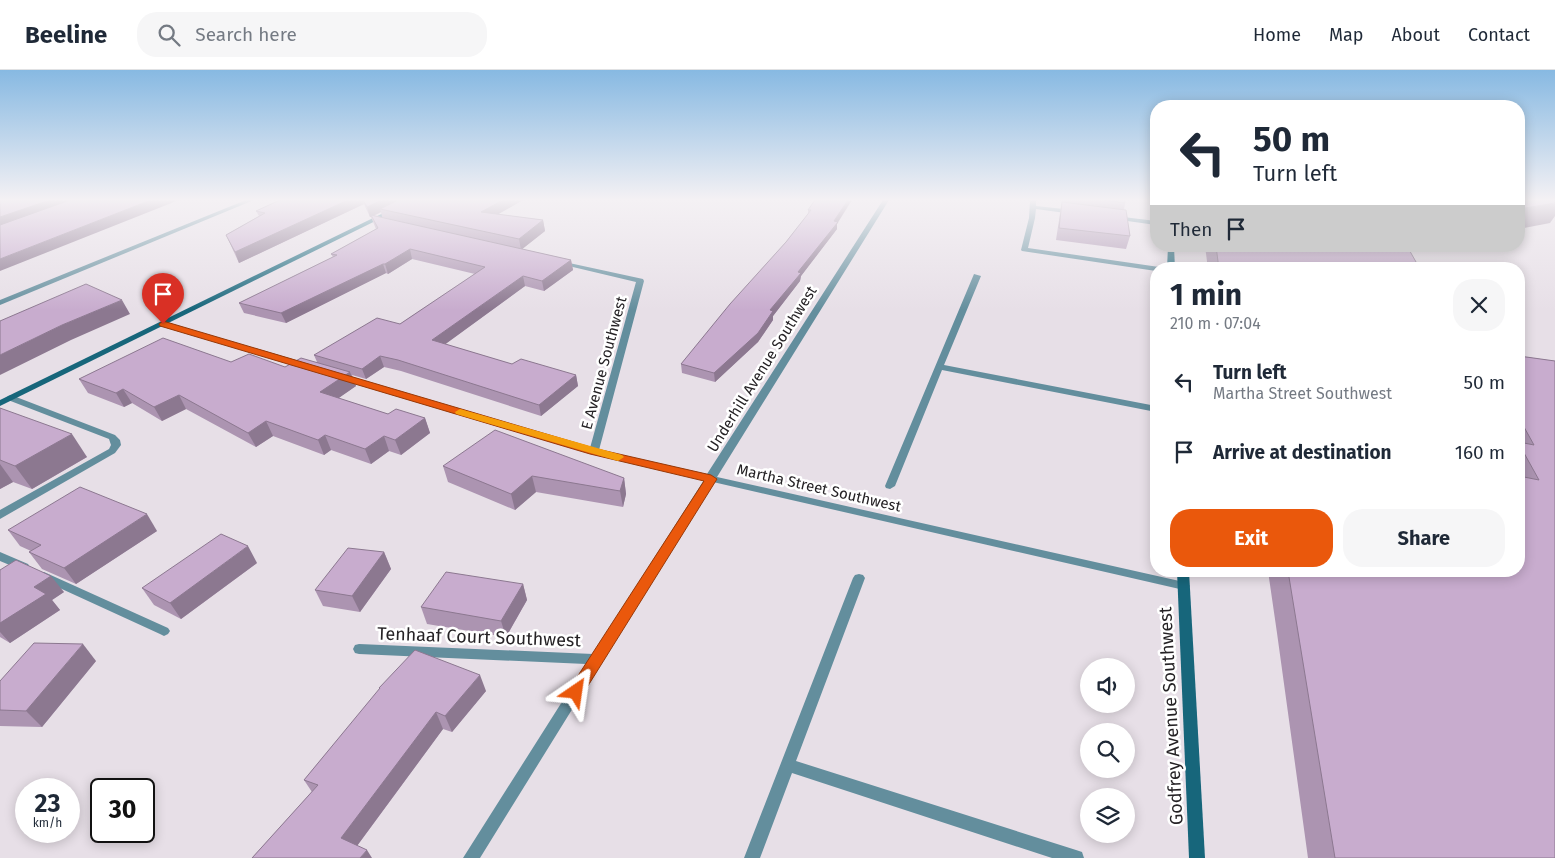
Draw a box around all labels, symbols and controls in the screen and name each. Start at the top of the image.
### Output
search box [137,12,487,57]
text: Beeline [25,21,107,49]
icon: search [155,21,183,49]
text: Search here [195,23,297,46]
text: Home [1253,24,1301,46]
text: Map [1329,24,1363,46]
text: About [1391,24,1440,46]
text: Contact [1468,24,1530,46]
text: 50 m [1253,118,1330,160]
icon: left [1170,120,1235,185]
text: Turn left [1253,160,1337,187]
icon: arrive [1222,215,1250,243]
text: Then [1170,218,1212,241]
pin [142,273,184,324]
text: 1 min [1170,277,1242,313]
button: close [1453,279,1505,331]
icon: arrive [149,280,177,308]
street label: Underhill Avenue Southwest [703,282,821,455]
street label: E Avenue Southwest [578,294,631,431]
text: 210 m · 07:04 [1170,314,1261,333]
text: Turn left [1213,361,1287,384]
icon: left [1170,368,1198,396]
text: 50 m [1464,371,1505,394]
text: Martha Street Southwest [1213,384,1392,403]
icon: arrive [1170,438,1198,466]
text: Arrive at destination [1213,441,1392,464]
text: 160 m [1455,441,1505,464]
street label: Martha Street Southwest [735,460,903,516]
button: Exit [1170,509,1333,567]
button: Share [1343,509,1505,567]
street label: Godfrey Avenue Southwest [1154,606,1188,826]
street label: Tenhaaf Court Southwest [377,622,582,652]
map controls [1080,658,1135,843]
button: sound [1080,658,1135,713]
position arrow [549,665,601,717]
button: search [1080,723,1135,778]
speed limit sign: 30 [90,778,155,843]
button: layers [1080,788,1135,843]
text: 23 [35,789,60,819]
text: km/h [33,816,62,830]

